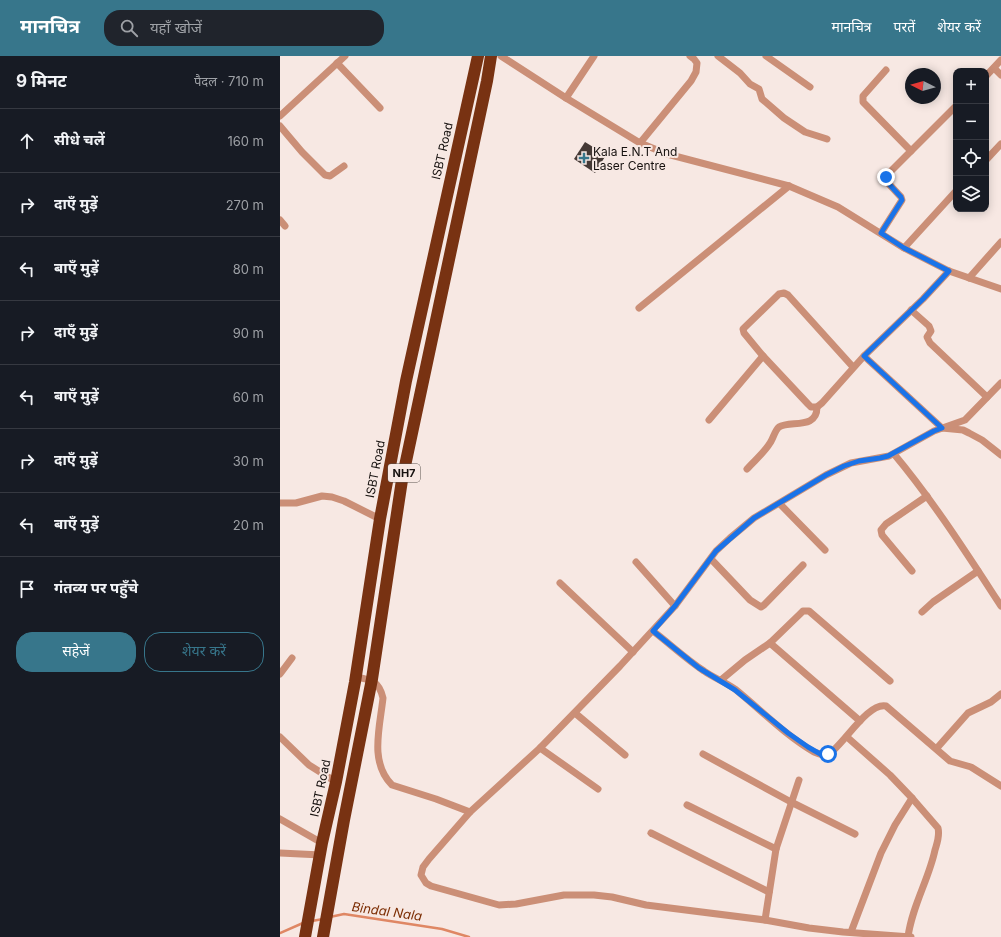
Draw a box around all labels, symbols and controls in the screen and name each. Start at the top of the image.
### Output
search box [104,10,384,46]
text: मानचित्र [20,15,80,38]
icon: search [118,17,140,39]
text: यहाँ खोजें [150,18,202,37]
text: मानचित्र [832,18,872,35]
text: परतें [894,18,915,35]
text: शेयर करें [937,18,981,35]
north arrow [905,68,941,104]
map controls [953,68,989,212]
button: + [953,68,989,104]
text: 9 मिनट [16,71,67,91]
text: पैदल · 710 m [194,73,264,89]
button: − [953,104,989,140]
street label: ISBT Road [428,121,456,181]
icon: ahead [16,130,38,152]
text: सीधे चलें [54,130,105,149]
text: 160 m [227,133,264,149]
button: locate [953,140,989,176]
place label: Kala E.N.T And Laser Centre [593,144,677,173]
marker: Kala E.N.T And Laser Centre [578,152,590,164]
route end [877,168,895,186]
button: layers [953,176,989,212]
icon: right [16,194,38,216]
text: दाएँ मुड़ें [54,194,98,213]
text: 270 m [226,197,264,213]
icon: left [16,258,38,280]
text: बाएँ मुड़ें [54,258,99,277]
text: 80 m [233,261,264,277]
icon: right [16,322,38,344]
text: दाएँ मुड़ें [54,322,98,341]
text: 90 m [233,325,264,341]
icon: left [16,386,38,408]
text: बाएँ मुड़ें [54,386,99,405]
text: 60 m [233,389,264,405]
street label: ISBT Road [362,439,388,499]
icon: right [16,450,38,472]
text: दाएँ मुड़ें [54,450,98,469]
text: 30 m [233,453,264,469]
road number: NH7 [388,464,420,482]
icon: left [16,514,38,536]
text: बाएँ मुड़ें [54,514,99,533]
text: 20 m [233,517,264,533]
icon: arrive [16,578,38,600]
text: गंतव्य पर पहुँचे [54,578,138,597]
button: सहेजें [16,632,136,672]
button: शेयर करें [144,632,264,672]
route start [819,745,837,763]
street label: ISBT Road [307,758,333,818]
water label: Bindal Nala [351,898,423,924]

